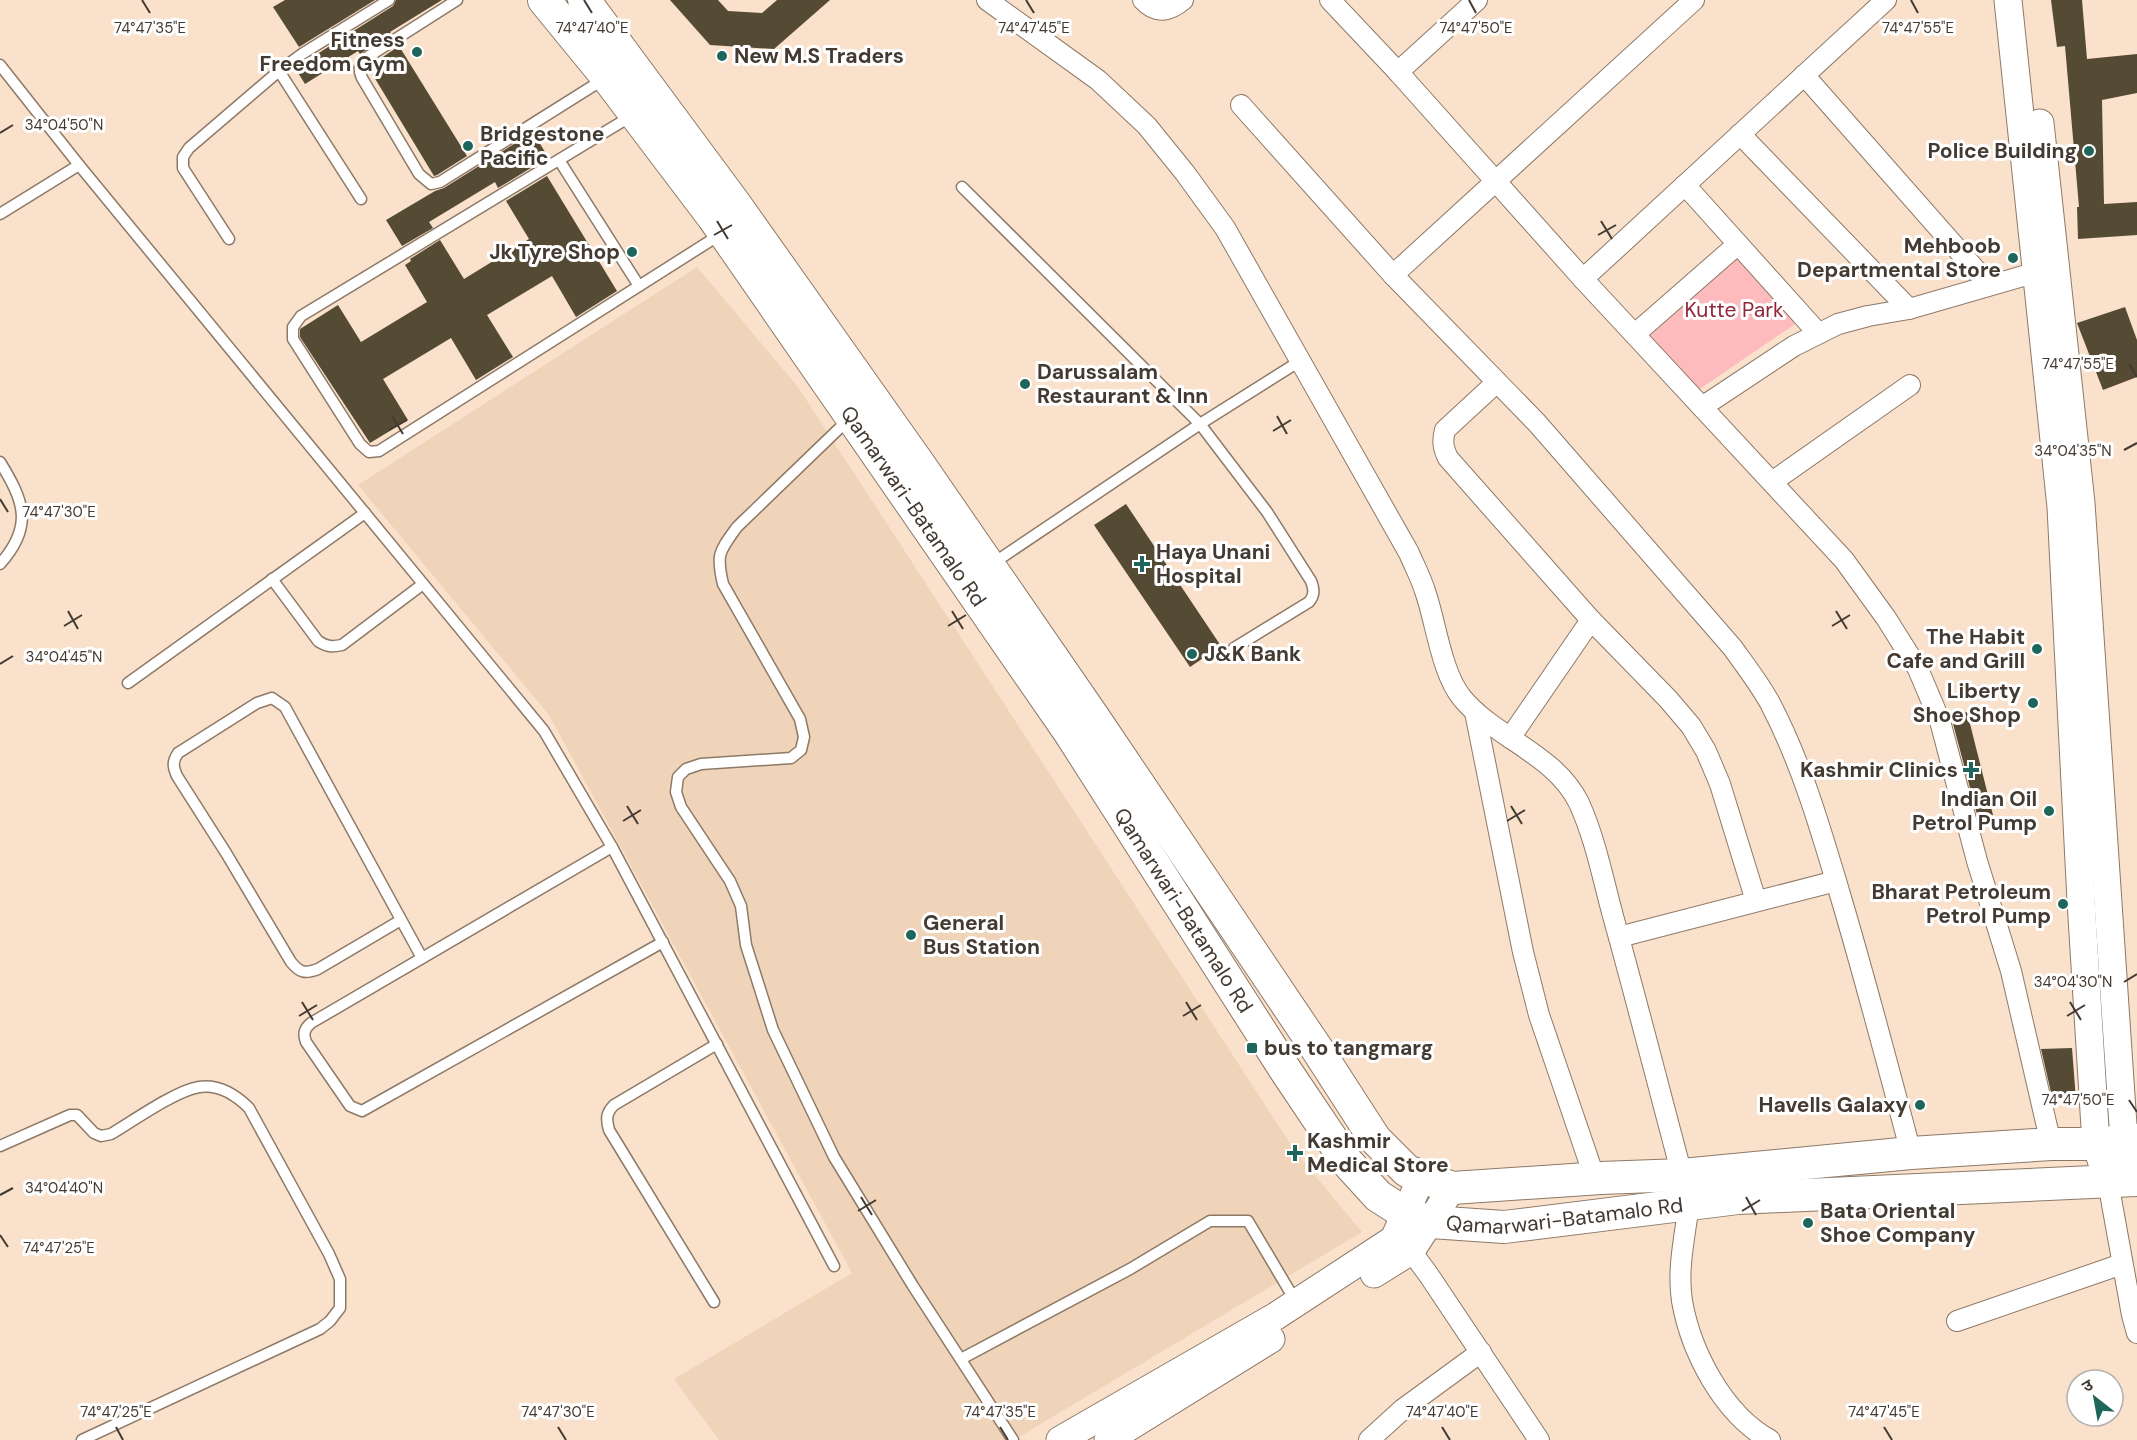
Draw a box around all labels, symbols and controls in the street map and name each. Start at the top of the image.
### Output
text: 74°47'35"E [114,18,186,38]
text: 74°47'40"E [556,18,628,38]
text: 74°47'45"E [998,18,1070,38]
text: 74°47'50"E [1439,18,1513,38]
text: 74°47'55"E [1882,18,1954,38]
place label: Fitness Freedom Gym [260,26,405,78]
place label: New M.S Traders [734,42,904,70]
marker: Fitness Freedom Gym [410,45,424,59]
marker: New M.S Traders [715,49,729,63]
text: 34°04'50"N [25,115,103,135]
place label: Bridgestone Pacific [480,120,604,172]
place label: Police Building [1927,137,2077,165]
marker: Bridgestone Pacific [461,139,475,153]
marker: Police Building [2082,144,2096,158]
place label: Mehboob Departmental Store [1797,232,2001,284]
place label: Jk Tyre Shop [489,238,620,266]
marker: Jk Tyre Shop [625,245,639,259]
marker: Mehboob Departmental Store [2006,251,2020,265]
park label: Kutte Park [1684,296,1784,324]
text: 74°47'55"E [2042,354,2114,374]
place label: Darussalam Restaurant & Inn [1037,358,1208,410]
marker: Darussalam Restaurant & Inn [1018,377,1032,391]
street label: Qamarwari-Batamalo Rd [834,400,993,612]
text: 34°04'35"N [2034,441,2112,461]
text: 74°47'30"E [22,502,96,522]
place label: Haya Unani Hospital [1156,538,1270,590]
marker: Haya Unani Hospital [1133,555,1151,573]
place label: The Habit Cafe and Grill [1886,623,2025,675]
place label: J&K Bank [1204,640,1301,668]
marker: The Habit Cafe and Grill [2030,642,2044,656]
text: 34°04'45"N [26,647,102,667]
marker: J&K Bank [1185,647,1199,661]
place label: Liberty Shoe Shop [1913,677,2021,729]
marker: Liberty Shoe Shop [2026,696,2040,710]
place label: Kashmir Clinics [1800,756,1958,784]
marker: Kashmir Clinics [1962,761,1980,779]
place label: Indian Oil Petrol Pump [1912,785,2037,837]
street label: Qamarwari-Batamalo Rd [1107,802,1259,1018]
marker: Indian Oil Petrol Pump [2042,804,2056,818]
place label: Bharat Petroleum Petrol Pump [1871,878,2051,930]
marker: Bharat Petroleum Petrol Pump [2056,897,2070,911]
place label: General Bus Station [923,909,1040,961]
marker: General Bus Station [904,928,918,942]
text: 34°04'30"N [2034,972,2112,992]
place label: bus to tangmarg [1264,1034,1433,1062]
marker: bus to tangmarg [1245,1041,1259,1055]
text: 74°47'50"E [2041,1090,2115,1110]
place label: Havells Galaxy [1758,1091,1908,1119]
marker: Havells Galaxy [1913,1098,1927,1112]
place label: Kashmir Medical Store [1307,1127,1449,1179]
marker: Kashmir Medical Store [1288,1146,1302,1160]
text: 34°04'40"N [25,1178,103,1198]
street label: Qamarwari-Batamalo Rd [1445,1191,1685,1241]
place label: Bata Oriental Shoe Company [1820,1197,1976,1249]
marker: Bata Oriental Shoe Company [1801,1216,1815,1230]
text: 74°47'25"E [23,1238,95,1258]
north arrow [2065,1368,2125,1428]
text: उ [2078,1374,2097,1397]
text: 74°47'25"E [80,1402,152,1422]
text: 74°47'30"E [521,1402,595,1422]
text: 74°47'35"E [964,1402,1036,1422]
text: 74°47'40"E [1406,1402,1478,1422]
text: 74°47'45"E [1848,1402,1920,1422]

